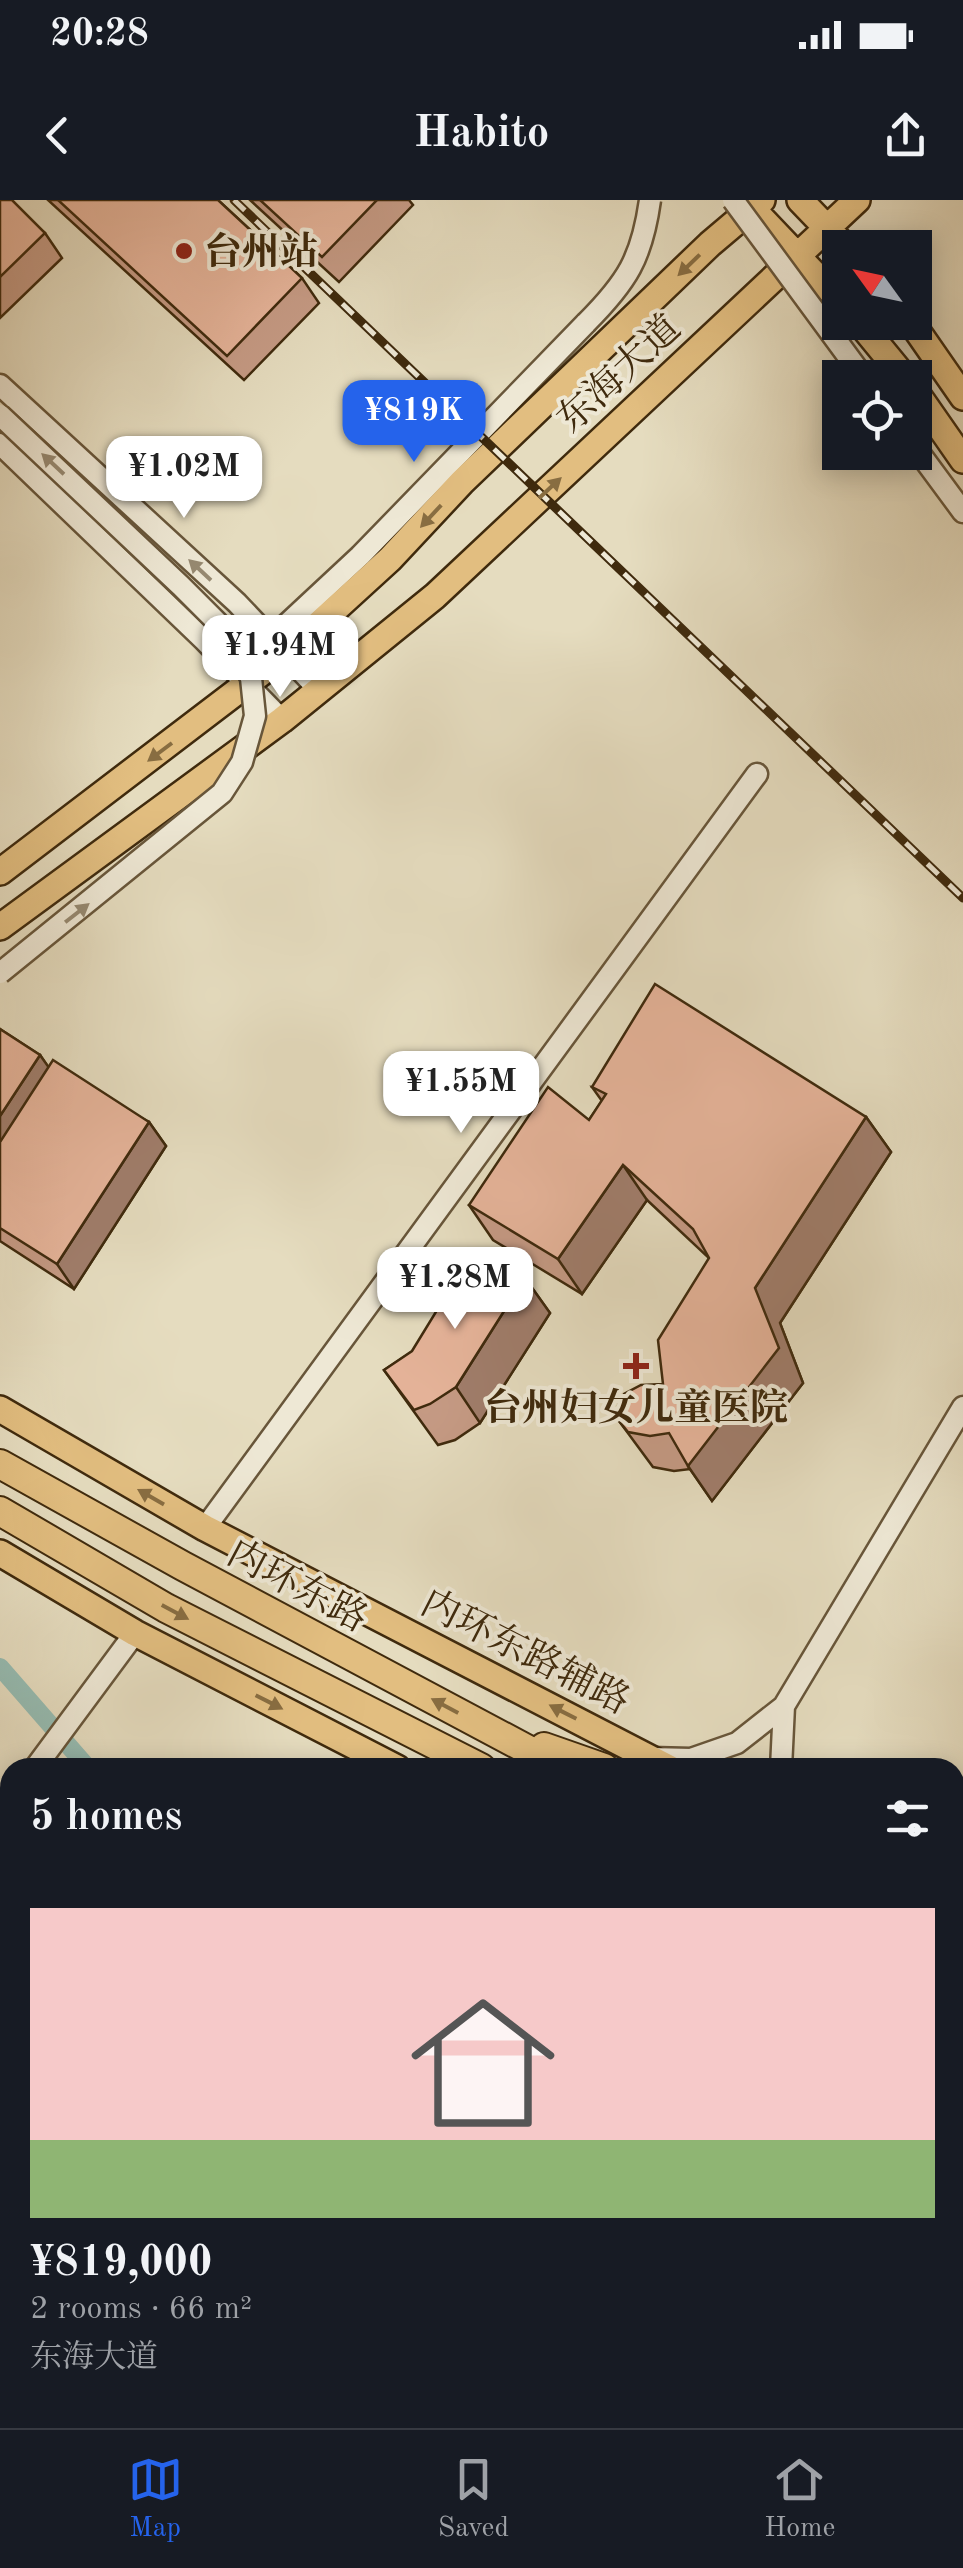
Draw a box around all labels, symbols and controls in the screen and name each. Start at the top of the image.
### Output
text: 20:28 [50,16,149,54]
icon: back [30,108,85,163]
icon: share [878,108,933,163]
text: Habito [413,112,550,157]
north arrow [822,230,932,340]
map controls [822,230,932,470]
place label: 台州站 [204,231,318,273]
marker: 台州站 [173,240,195,262]
one-way arrow [677,252,701,276]
street label: 东海大道 [549,307,689,441]
button: locate [822,360,932,470]
pin: ¥819K [344,380,484,465]
text: ¥819K [365,396,463,428]
pin: ¥1.02M [103,436,265,521]
text: ¥1.02M [128,452,240,484]
one-way arrow [41,453,65,476]
one-way arrow [538,477,562,500]
one-way arrow [420,503,443,527]
one-way arrow [189,559,213,582]
pin: ¥1.94M [199,615,361,700]
text: ¥1.94M [224,631,336,663]
one-way arrow [147,741,173,761]
one-way arrow [64,903,90,923]
pin: ¥1.55M [380,1051,542,1136]
text: ¥1.55M [405,1067,517,1099]
pin: ¥1.28M [374,1247,536,1332]
text: ¥1.28M [399,1263,511,1295]
marker: 台州妇女儿童医院 [623,1353,649,1379]
place label: 台州妇女儿童医院 [484,1387,788,1429]
one-way arrow [137,1488,165,1506]
street label: 内环东路 [221,1533,374,1640]
street label: 内环东路辅路 [414,1582,636,1722]
one-way arrow [161,1603,190,1620]
one-way arrow [254,1693,283,1710]
one-way arrow [430,1698,459,1715]
one-way arrow [548,1704,577,1721]
icon: filters [880,1791,935,1846]
text: 5 homes [30,1797,182,1839]
icon: home [393,1973,573,2153]
text: ¥819,000 [30,2243,212,2285]
text: 2 rooms · 66 m² [30,2294,252,2326]
text: 东海大道 [30,2343,158,2375]
tab: Map [128,2452,183,2547]
tab: Saved [438,2452,509,2547]
tab: Home [764,2452,835,2547]

